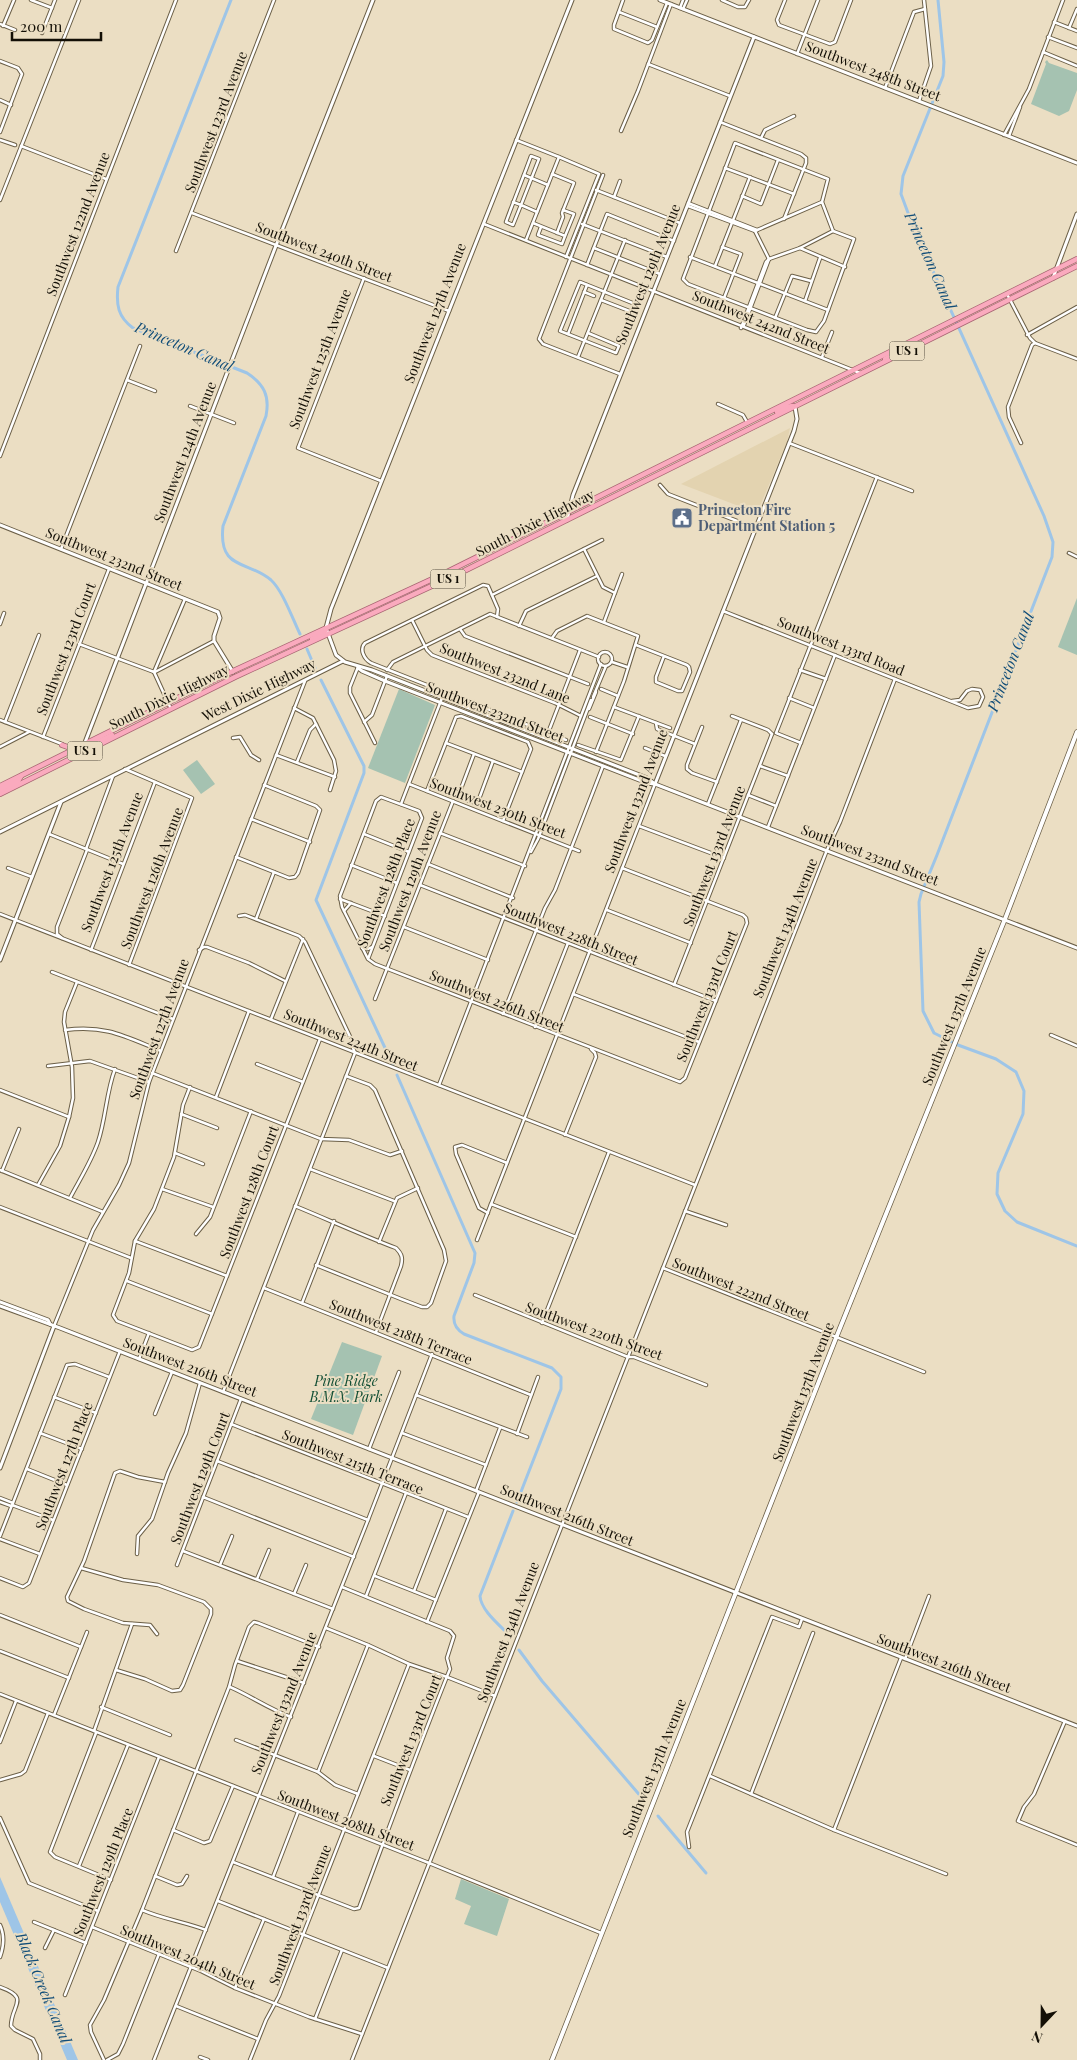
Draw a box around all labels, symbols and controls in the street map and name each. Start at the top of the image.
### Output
scale bar [12,10,101,42]
text: 200 m [20,16,63,36]
street label: Southwest 248th Street [803,36,945,106]
street label: Southwest 123rd Avenue [180,48,251,195]
street label: Southwest 122nd Avenue [41,149,114,299]
street label: Southwest 129th Avenue [611,201,684,347]
water label: Princeton Canal [900,208,962,313]
street label: Southwest 240th Street [253,217,396,287]
street label: Southwest 127th Avenue [399,240,470,386]
street label: Southwest 242nd Street [690,285,834,358]
street label: Southwest 125th Avenue [284,286,355,432]
water label: Princeton Canal [131,316,237,376]
road number: US 1 [890,342,924,361]
street label: Southwest 124th Avenue [149,378,220,525]
street label: South Dixie Highway [472,484,597,561]
place label: Princeton Fire Department Station 5 [698,500,835,535]
public building icon: Princeton Fire Department Station 5 [670,506,694,530]
street label: Southwest 232nd Street [43,522,186,595]
road number: US 1 [430,570,466,588]
street label: Southwest 123rd Court [31,579,100,718]
water label: Princeton Canal [982,608,1038,715]
street label: Southwest 133rd Road [775,611,908,680]
street label: Southwest 232nd Lane [437,638,573,707]
street label: West Dixie Highway [198,654,319,726]
street label: South Dixie Highway [106,659,232,734]
street label: Southwest 232nd Street [424,677,568,747]
street label: Southwest 132nd Avenue [599,726,672,875]
road number: US 1 [68,741,102,760]
street label: Southwest 230th Street [427,773,570,843]
street label: Southwest 133rd Avenue [678,783,749,929]
street label: Southwest 125th Avenue [76,789,147,935]
street label: Southwest 126th Avenue [116,804,187,951]
street label: Southwest 129th Avenue [374,807,445,954]
street label: Southwest 128th Place [352,815,419,950]
street label: Southwest 232nd Street [799,820,943,890]
street label: Southwest 134th Avenue [748,855,821,1001]
street label: Southwest 228th Street [501,898,642,970]
street label: Southwest 133rd Court [671,926,742,1064]
street label: Southwest 137th Avenue [917,944,990,1088]
street label: Southwest 127th Avenue [124,956,193,1102]
street label: Southwest 226th Street [427,965,568,1037]
street label: Southwest 224th Street [281,1004,422,1076]
street label: Southwest 128th Court [214,1122,283,1261]
street label: Southwest 222nd Street [670,1252,814,1325]
street label: Southwest 218th Terrace [327,1294,476,1369]
street label: Southwest 220th Street [523,1297,666,1365]
street label: Southwest 137th Avenue [767,1319,838,1464]
street label: Southwest 216th Street [120,1332,261,1401]
park label: Pine Ridge B.M.X. Park [308,1371,383,1406]
street label: Southwest 127th Place [30,1399,97,1533]
street label: Southwest 129th Court [165,1408,234,1547]
street label: Southwest 215th Terrace [280,1424,427,1499]
street label: Southwest 216th Street [498,1479,638,1550]
street label: Southwest 134th Avenue [472,1559,543,1705]
street label: Southwest 216th Street [874,1628,1015,1697]
street label: Southwest 132nd Avenue [246,1629,321,1777]
street label: Southwest 133rd Court [375,1670,446,1808]
street label: Southwest 137th Avenue [617,1696,690,1840]
street label: Southwest 208th Street [275,1785,418,1855]
street label: Southwest 129th Place [68,1805,137,1939]
street label: Southwest 133rd Avenue [264,1842,335,1988]
street label: Southwest 204th Street [118,1919,260,1994]
water label: Black Creek Canal [11,1928,77,2047]
north arrow [1017,2000,1067,2050]
text: N [1029,2027,1045,2048]

